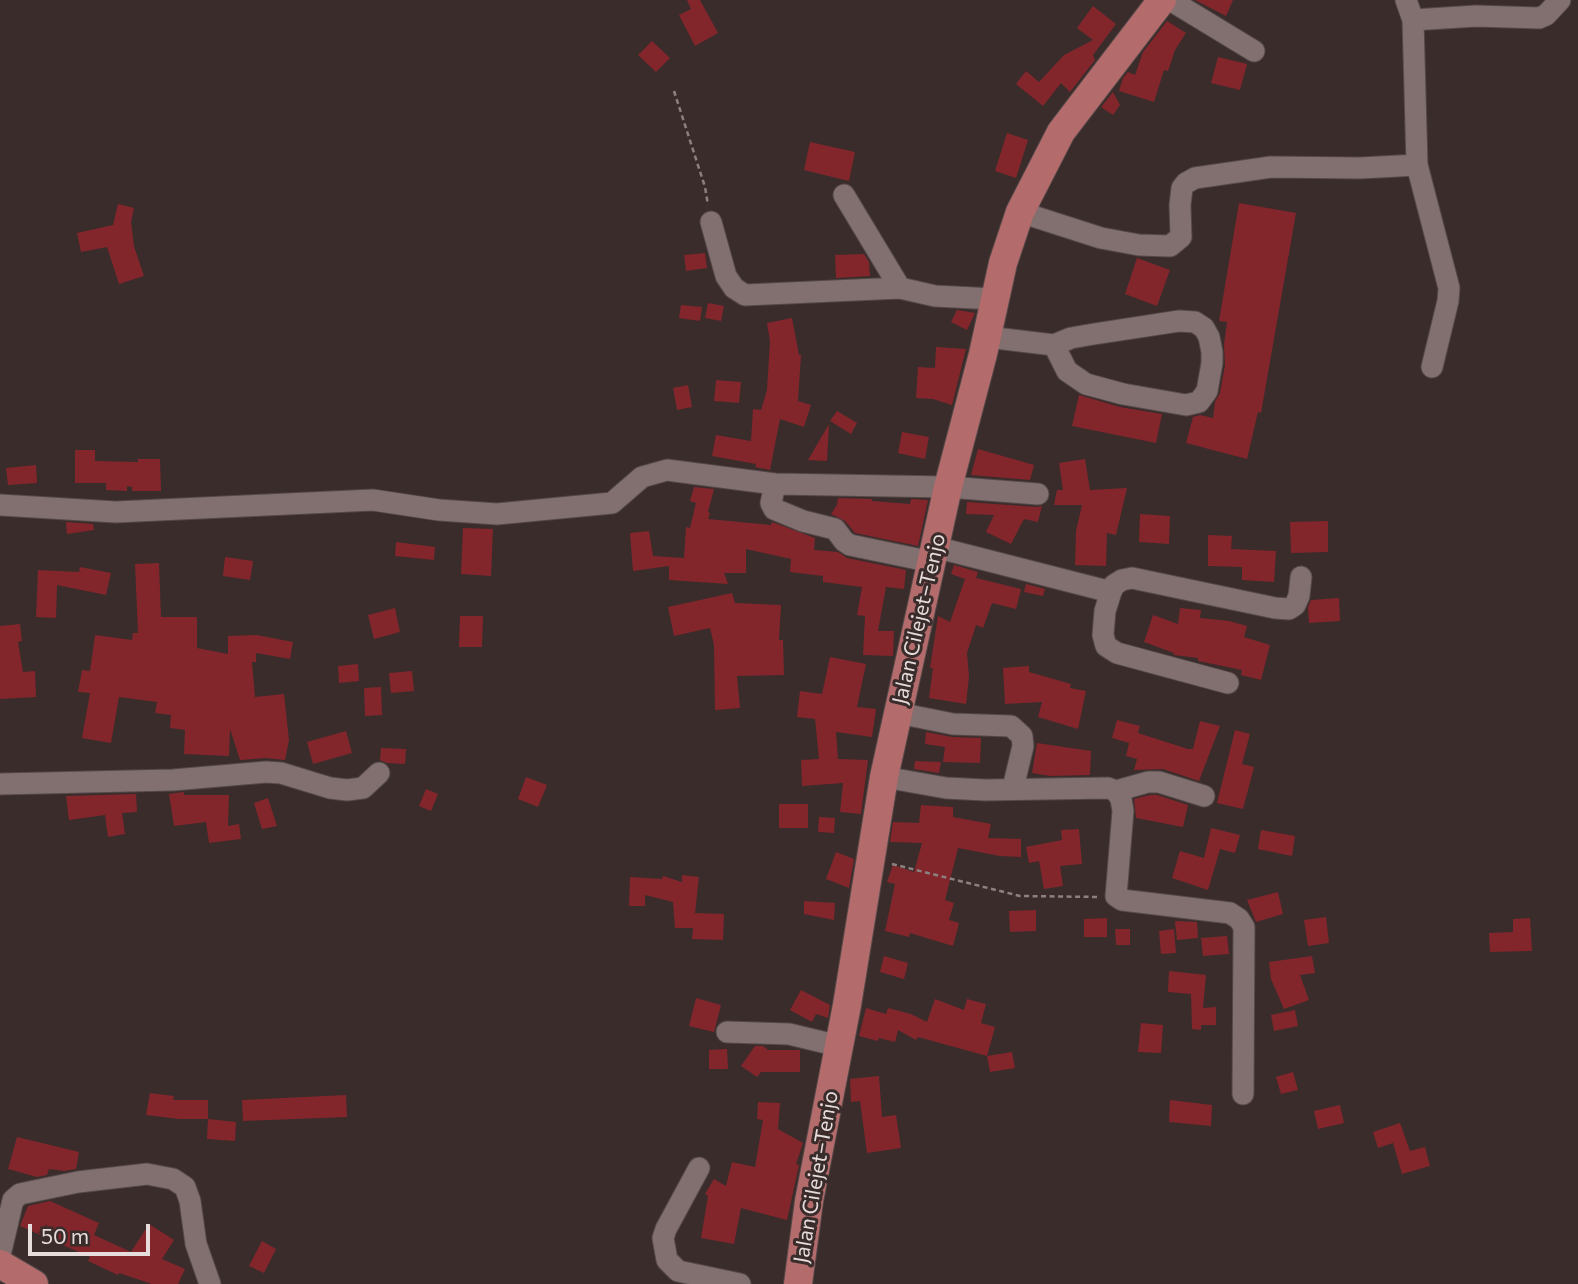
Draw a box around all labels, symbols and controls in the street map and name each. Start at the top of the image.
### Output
street label: Jalan Cilejet–Tenjo [887,531,951,707]
street label: Jalan Cilejet–Tenjo [788,1089,844,1265]
scale bar [32,1210,154,1254]
text: 50 m [41,1223,89,1248]

